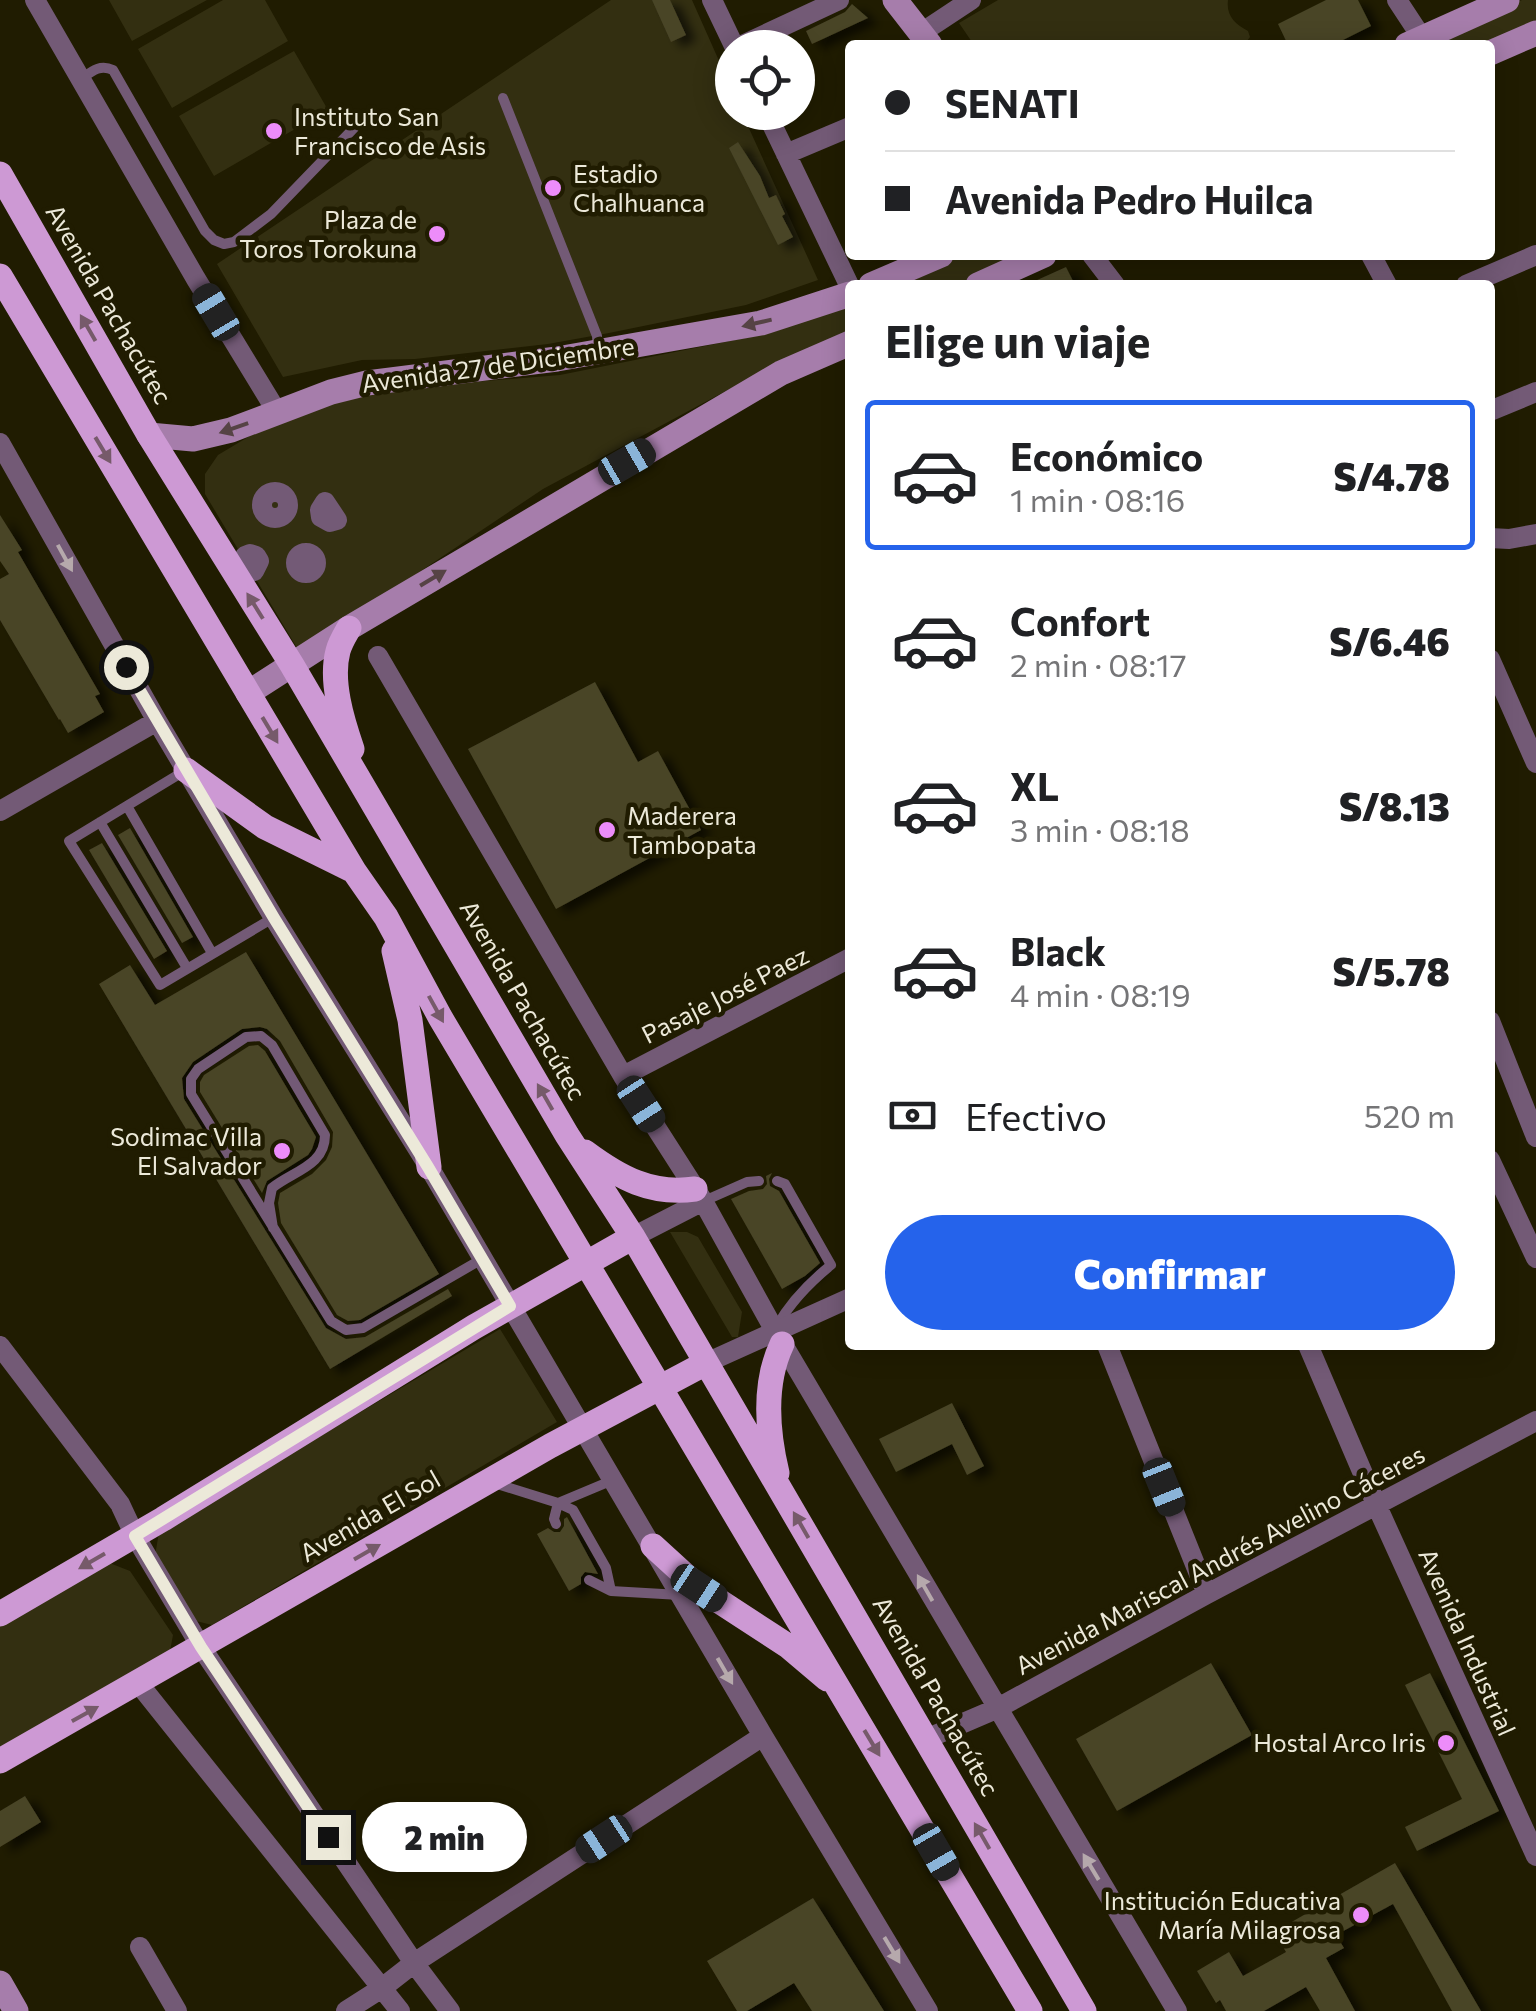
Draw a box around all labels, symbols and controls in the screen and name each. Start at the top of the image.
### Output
map controls [715,30,815,130]
button: locate [715,30,815,130]
text: SENATI [945,79,1080,126]
place label: Instituto San Francisco de Asis [294,101,486,160]
marker: Instituto San Francisco de Asis [263,120,285,142]
place label: Estadio Chalhuanca [573,158,705,217]
text: Avenida Pedro Huilca [945,175,1313,222]
marker: Estadio Chalhuanca [542,177,564,199]
street label: Avenida Pachacútec [41,198,179,409]
place label: Plaza de Toros Torokuna [239,204,417,263]
marker: Plaza de Toros Torokuna [426,223,448,245]
car [188,279,244,345]
text: Elige un viaje [885,312,1150,367]
one-way arrow [79,313,96,342]
one-way arrow [741,316,772,331]
street label: Avenida 27 de Diciembre [359,330,636,398]
one-way arrow [219,421,249,436]
icon: car [890,430,980,520]
text: Económico [1010,432,1203,479]
car [594,434,660,490]
one-way arrow [94,436,111,464]
text: S/4.78 [1334,452,1450,499]
text: 1 min · 08:16 [1010,479,1185,519]
one-way arrow [56,544,73,572]
one-way arrow [419,570,447,587]
one-way arrow [247,592,264,620]
icon: car [890,595,980,685]
text: Confort [1010,597,1150,644]
text: S/6.46 [1329,617,1450,664]
text: 2 min · 08:17 [1010,644,1187,684]
route start [104,645,149,690]
one-way arrow [261,716,278,744]
icon: car [890,760,980,850]
text: XL [1010,762,1059,809]
text: S/8.13 [1339,782,1450,829]
place label: Maderera Tambopata [627,800,757,859]
text: 3 min · 08:18 [1010,809,1190,849]
marker: Maderera Tambopata [596,819,618,841]
street label: Avenida Pachacútec [455,894,593,1105]
icon: car [890,925,980,1015]
text: Black [1010,927,1106,974]
street label: Pasaje José Paez [636,939,813,1049]
text: S/5.78 [1333,947,1450,994]
text: 4 min · 08:19 [1010,974,1191,1014]
one-way arrow [427,994,444,1023]
car [612,1071,670,1137]
one-way arrow [537,1083,554,1111]
icon: cash [885,1088,940,1143]
text: Efectivo [965,1092,1107,1139]
text: 520 m [1364,1095,1455,1135]
place label: Sodimac Villa El Salvador [110,1121,262,1180]
marker: Sodimac Villa El Salvador [271,1140,293,1162]
button: Confirmar [885,1215,1455,1330]
street label: Avenida Mariscal Andrés Avelino Cáceres [1010,1438,1429,1680]
car [1139,1454,1189,1520]
street label: Avenida El Sol [294,1463,445,1567]
one-way arrow [793,1510,810,1539]
street label: Avenida Industrial [1413,1543,1523,1740]
one-way arrow [353,1544,381,1561]
one-way arrow [78,1552,107,1569]
car [666,1559,732,1617]
one-way arrow [917,1573,934,1602]
street label: Avenida Pachacútec [868,1590,1006,1801]
one-way arrow [716,1657,734,1685]
one-way arrow [71,1705,99,1723]
place label: Hostal Arco Iris [1253,1727,1426,1757]
one-way arrow [863,1729,880,1757]
marker: Hostal Arco Iris [1435,1732,1457,1754]
callout: 2 min [363,1802,528,1872]
car [571,1810,637,1868]
route end [306,1815,351,1860]
text: 2 min [404,1817,485,1857]
car [908,1819,964,1885]
one-way arrow [974,1822,991,1850]
one-way arrow [1083,1853,1100,1881]
place label: Institución Educativa María Milagrosa [1104,1885,1341,1944]
marker: Institución Educativa María Milagrosa [1350,1904,1372,1926]
one-way arrow [883,1936,900,1964]

